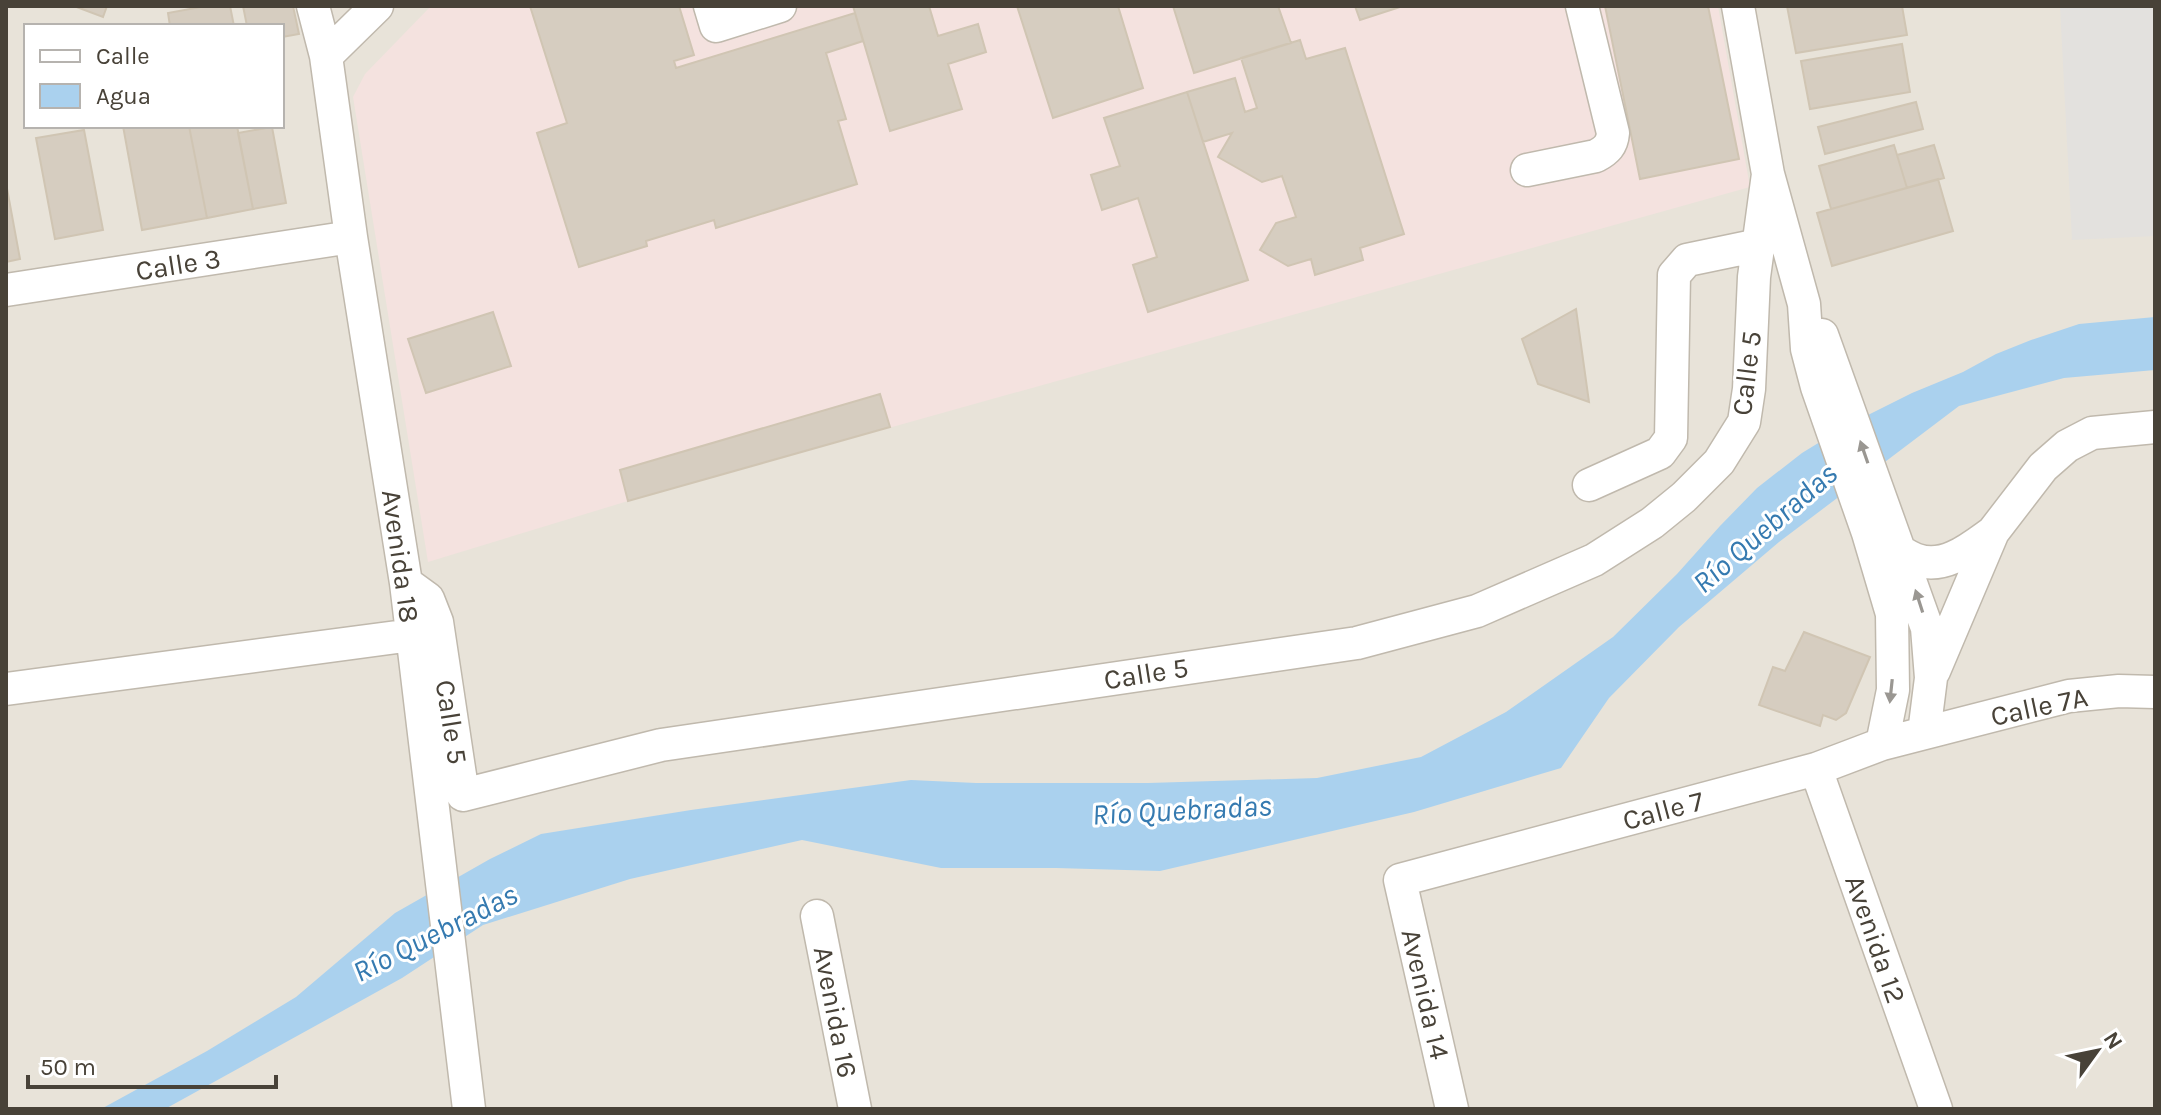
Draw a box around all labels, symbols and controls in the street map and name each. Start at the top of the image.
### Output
legend [24,24,284,128]
text: Calle [96,42,150,70]
text: Agua [96,82,151,110]
street label: Calle 3 [133,241,223,288]
street label: Calle 5 [1725,329,1768,417]
one-way arrow [1857,439,1869,463]
water label: Río Quebradas [1685,455,1845,601]
street label: Avenida 18 [375,487,426,625]
one-way arrow [1912,589,1924,613]
street label: Calle 5 [1101,651,1191,696]
street label: Calle 5 [429,677,474,767]
one-way arrow [1885,679,1898,704]
street label: Calle 7A [1987,680,2091,733]
street label: Calle 7 [1619,784,1707,837]
water label: Río Quebradas [1091,787,1273,833]
street label: Avenida 12 [1838,871,1913,1008]
water label: Río Quebradas [347,876,523,990]
street label: Avenida 14 [1395,926,1457,1063]
street label: Avenida 16 [807,944,864,1081]
north arrow [2057,1011,2137,1091]
text: N [2098,1027,2128,1054]
scale bar [28,1039,276,1089]
text: 50 m [40,1053,96,1081]

